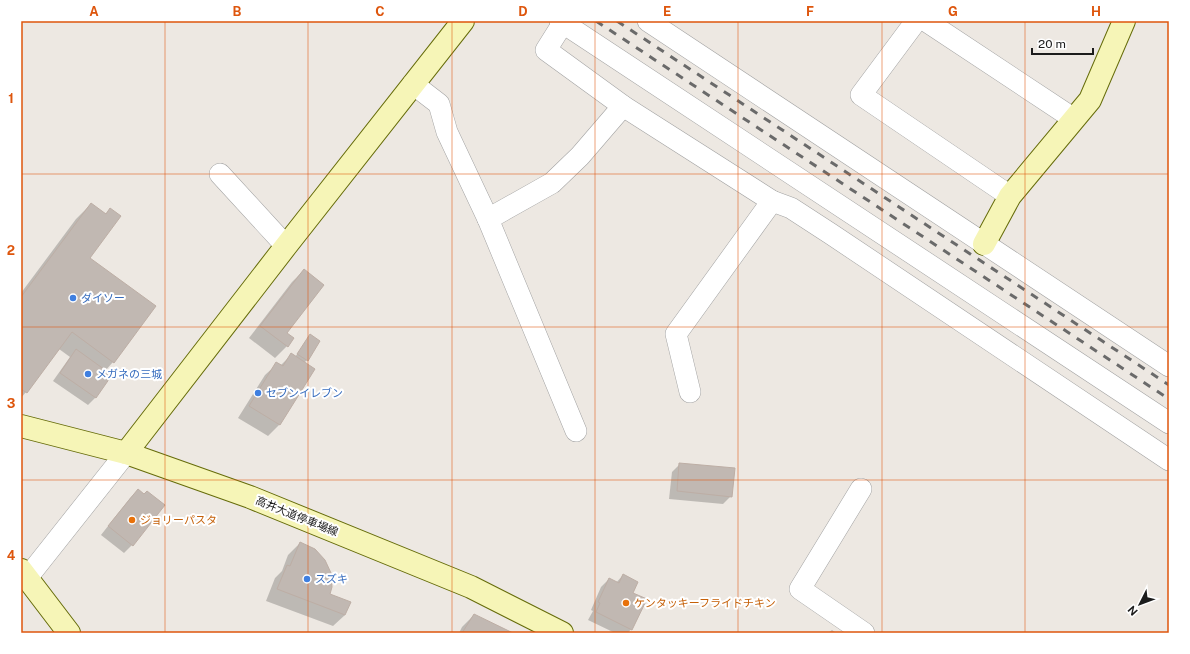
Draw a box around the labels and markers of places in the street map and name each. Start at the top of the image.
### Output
place label: ダイソー [81,292,125,304]
marker: ダイソー [68,293,78,303]
place label: メガネの三城 [96,368,162,380]
marker: メガネの三城 [83,369,93,379]
place label: セブンイレブン [266,387,343,399]
marker: セブンイレブン [253,388,263,398]
place label: ジョリーパスタ [140,514,217,526]
marker: ジョリーパスタ [127,515,137,525]
place label: スズキ [315,573,348,585]
marker: スズキ [302,574,312,584]
place label: ケンタッキーフライドチキン [634,597,776,609]
marker: ケンタッキーフライドチキン [621,598,631,608]

